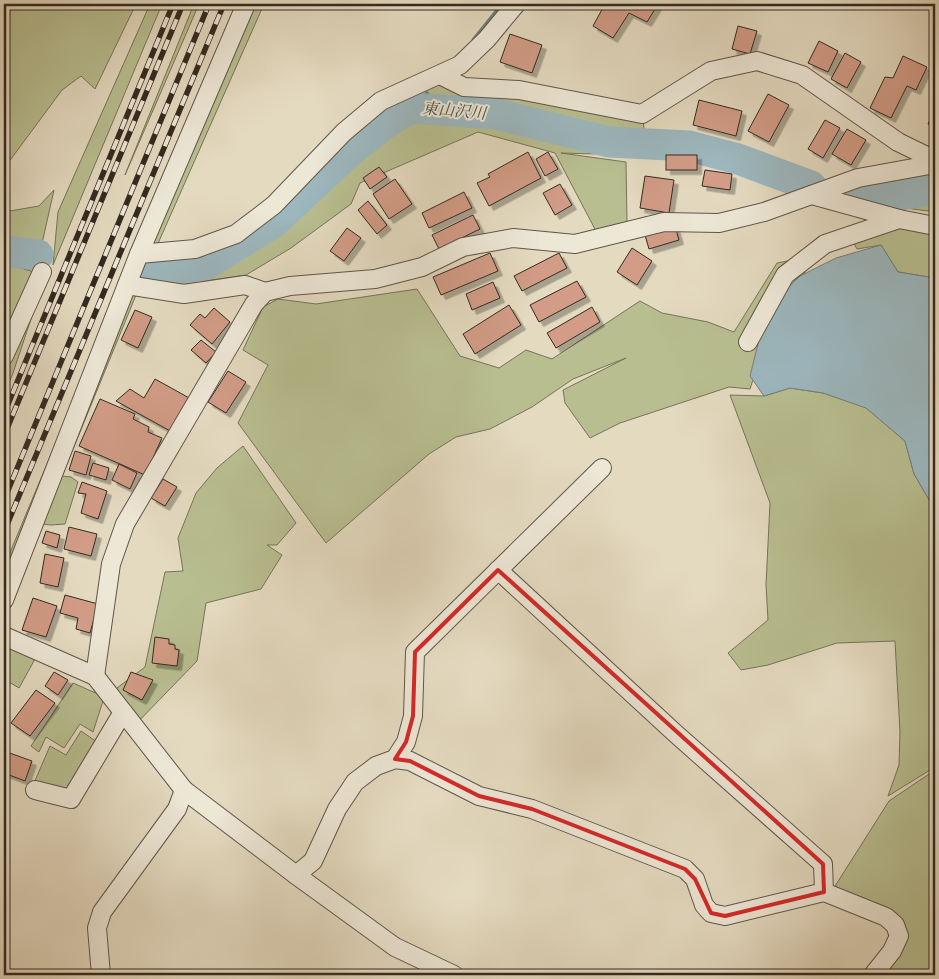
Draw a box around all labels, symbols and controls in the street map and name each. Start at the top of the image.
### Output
water label: 東山沢川 [421,98,489,124]

